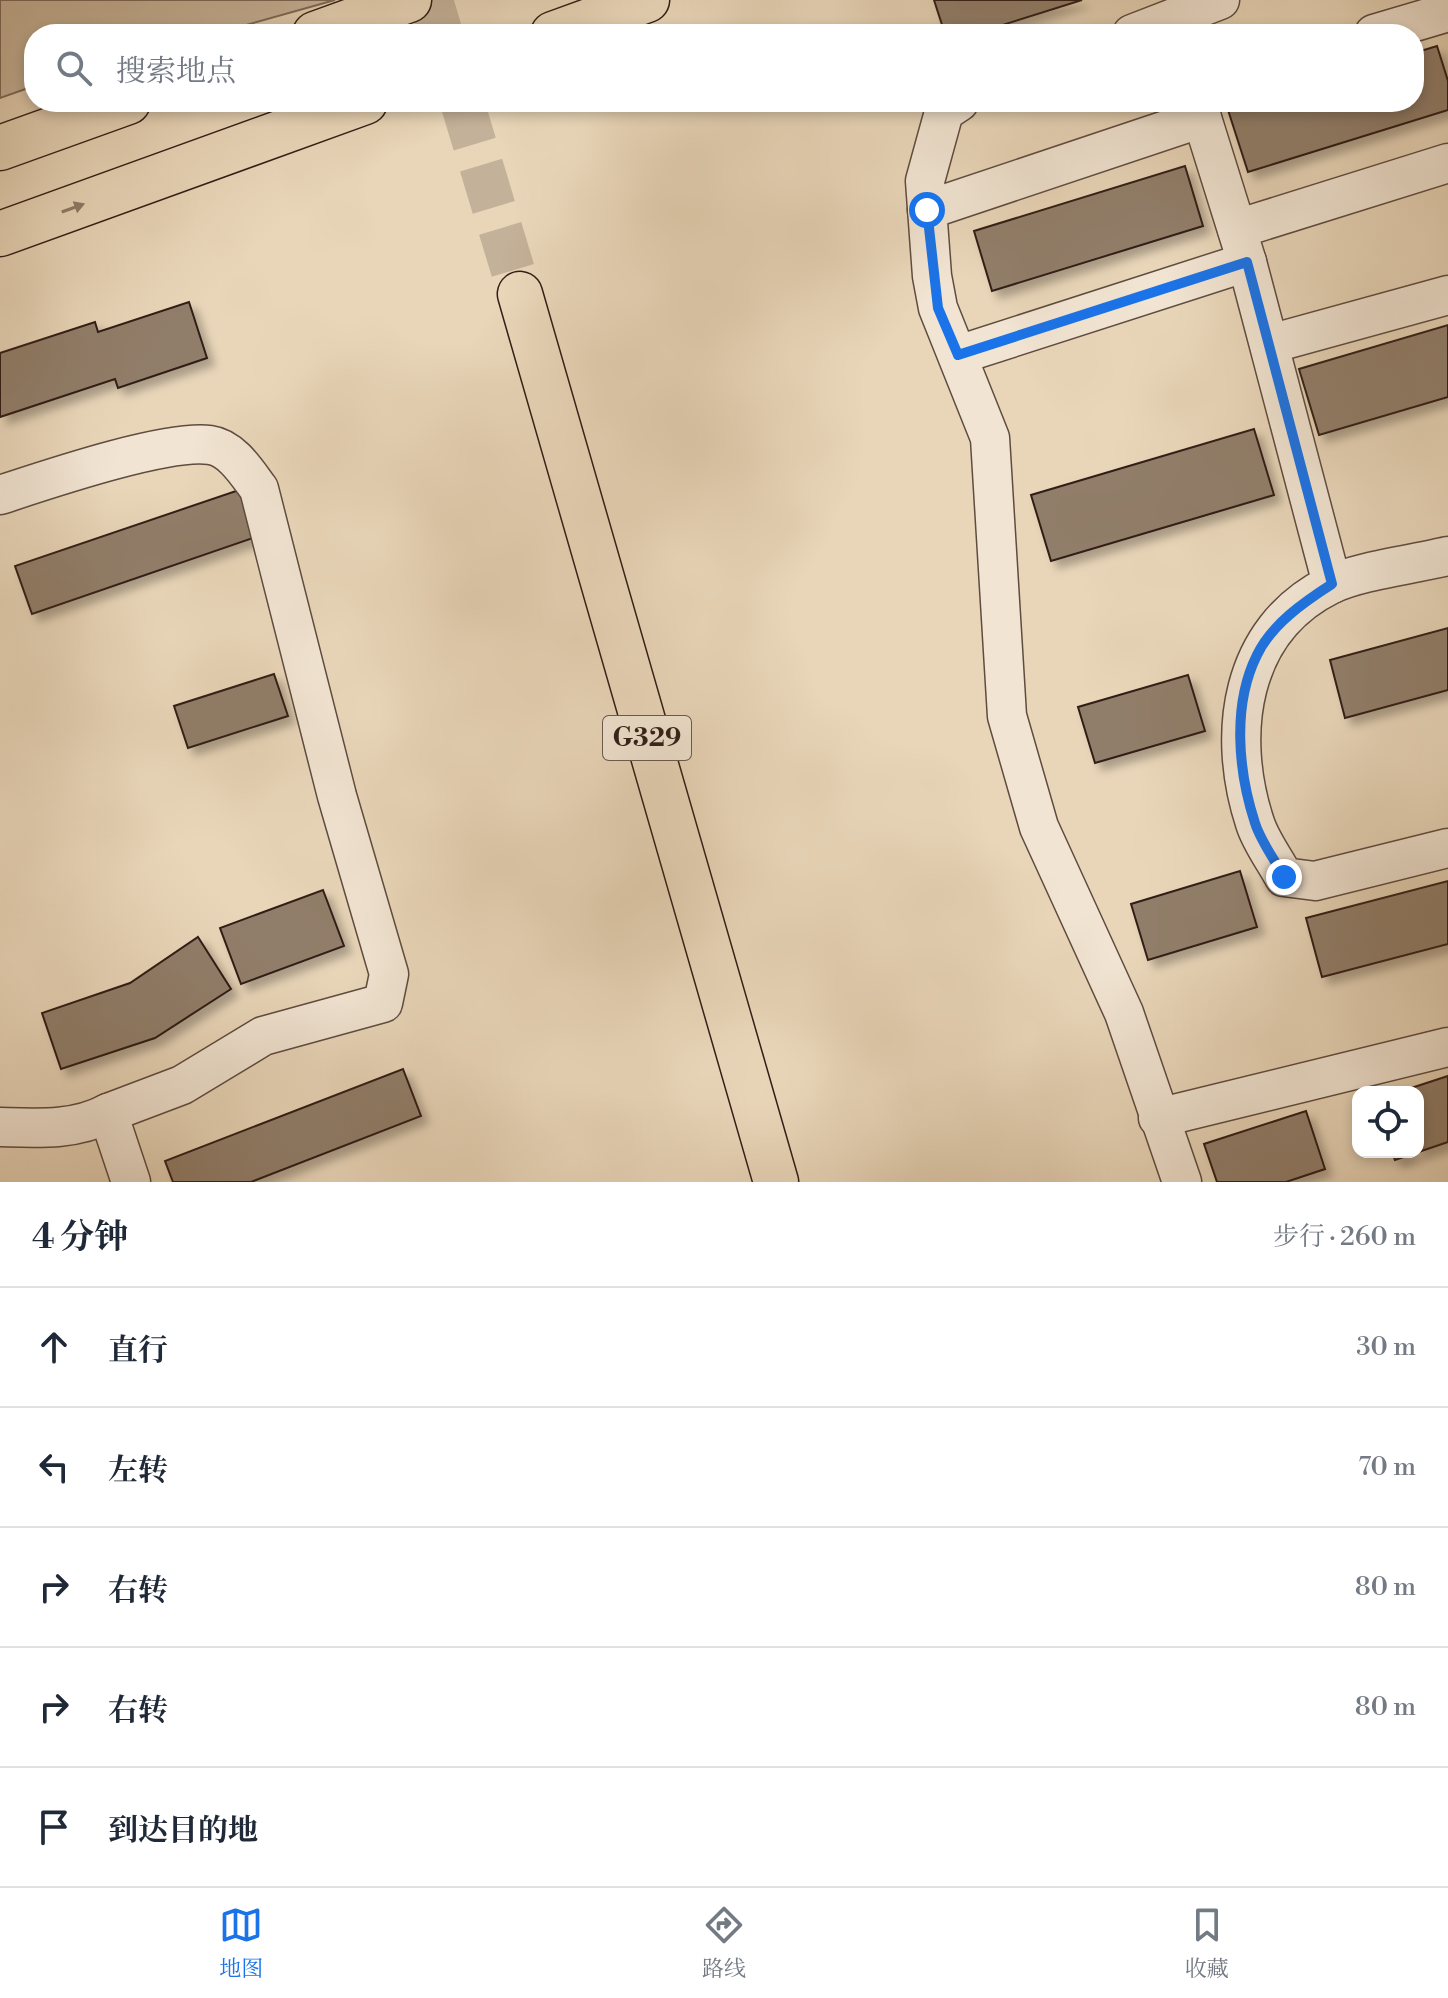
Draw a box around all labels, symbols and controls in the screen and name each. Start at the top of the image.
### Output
search box [24,24,1424,112]
icon: search [52,46,96,90]
text: 搜索地点 [116,53,236,91]
route start [909,192,945,228]
one-way arrow [62,201,86,213]
road number: G329 [603,716,691,760]
route end [1266,859,1302,895]
map controls [1352,1086,1424,1158]
button: locate [1352,1086,1424,1158]
text: 4 分钟 [32,1217,128,1259]
text: 步行 · 260 m [1273,1221,1416,1253]
icon: ahead [32,1325,76,1369]
text: 30 m [1356,1331,1416,1363]
text: 直行 [108,1332,168,1370]
icon: left [32,1445,76,1489]
text: 70 m [1358,1451,1416,1483]
text: 左转 [108,1452,168,1490]
icon: right [32,1565,76,1609]
text: 80 m [1355,1571,1416,1603]
text: 右转 [108,1572,168,1610]
icon: right [32,1685,76,1729]
text: 80 m [1355,1691,1416,1723]
text: 右转 [108,1692,168,1730]
icon: arrive [32,1805,76,1849]
text: 到达目的地 [108,1812,258,1850]
tab: 地图 [219,1903,263,1983]
tab: 路线 [702,1903,746,1983]
tab: 收藏 [1185,1903,1229,1983]

